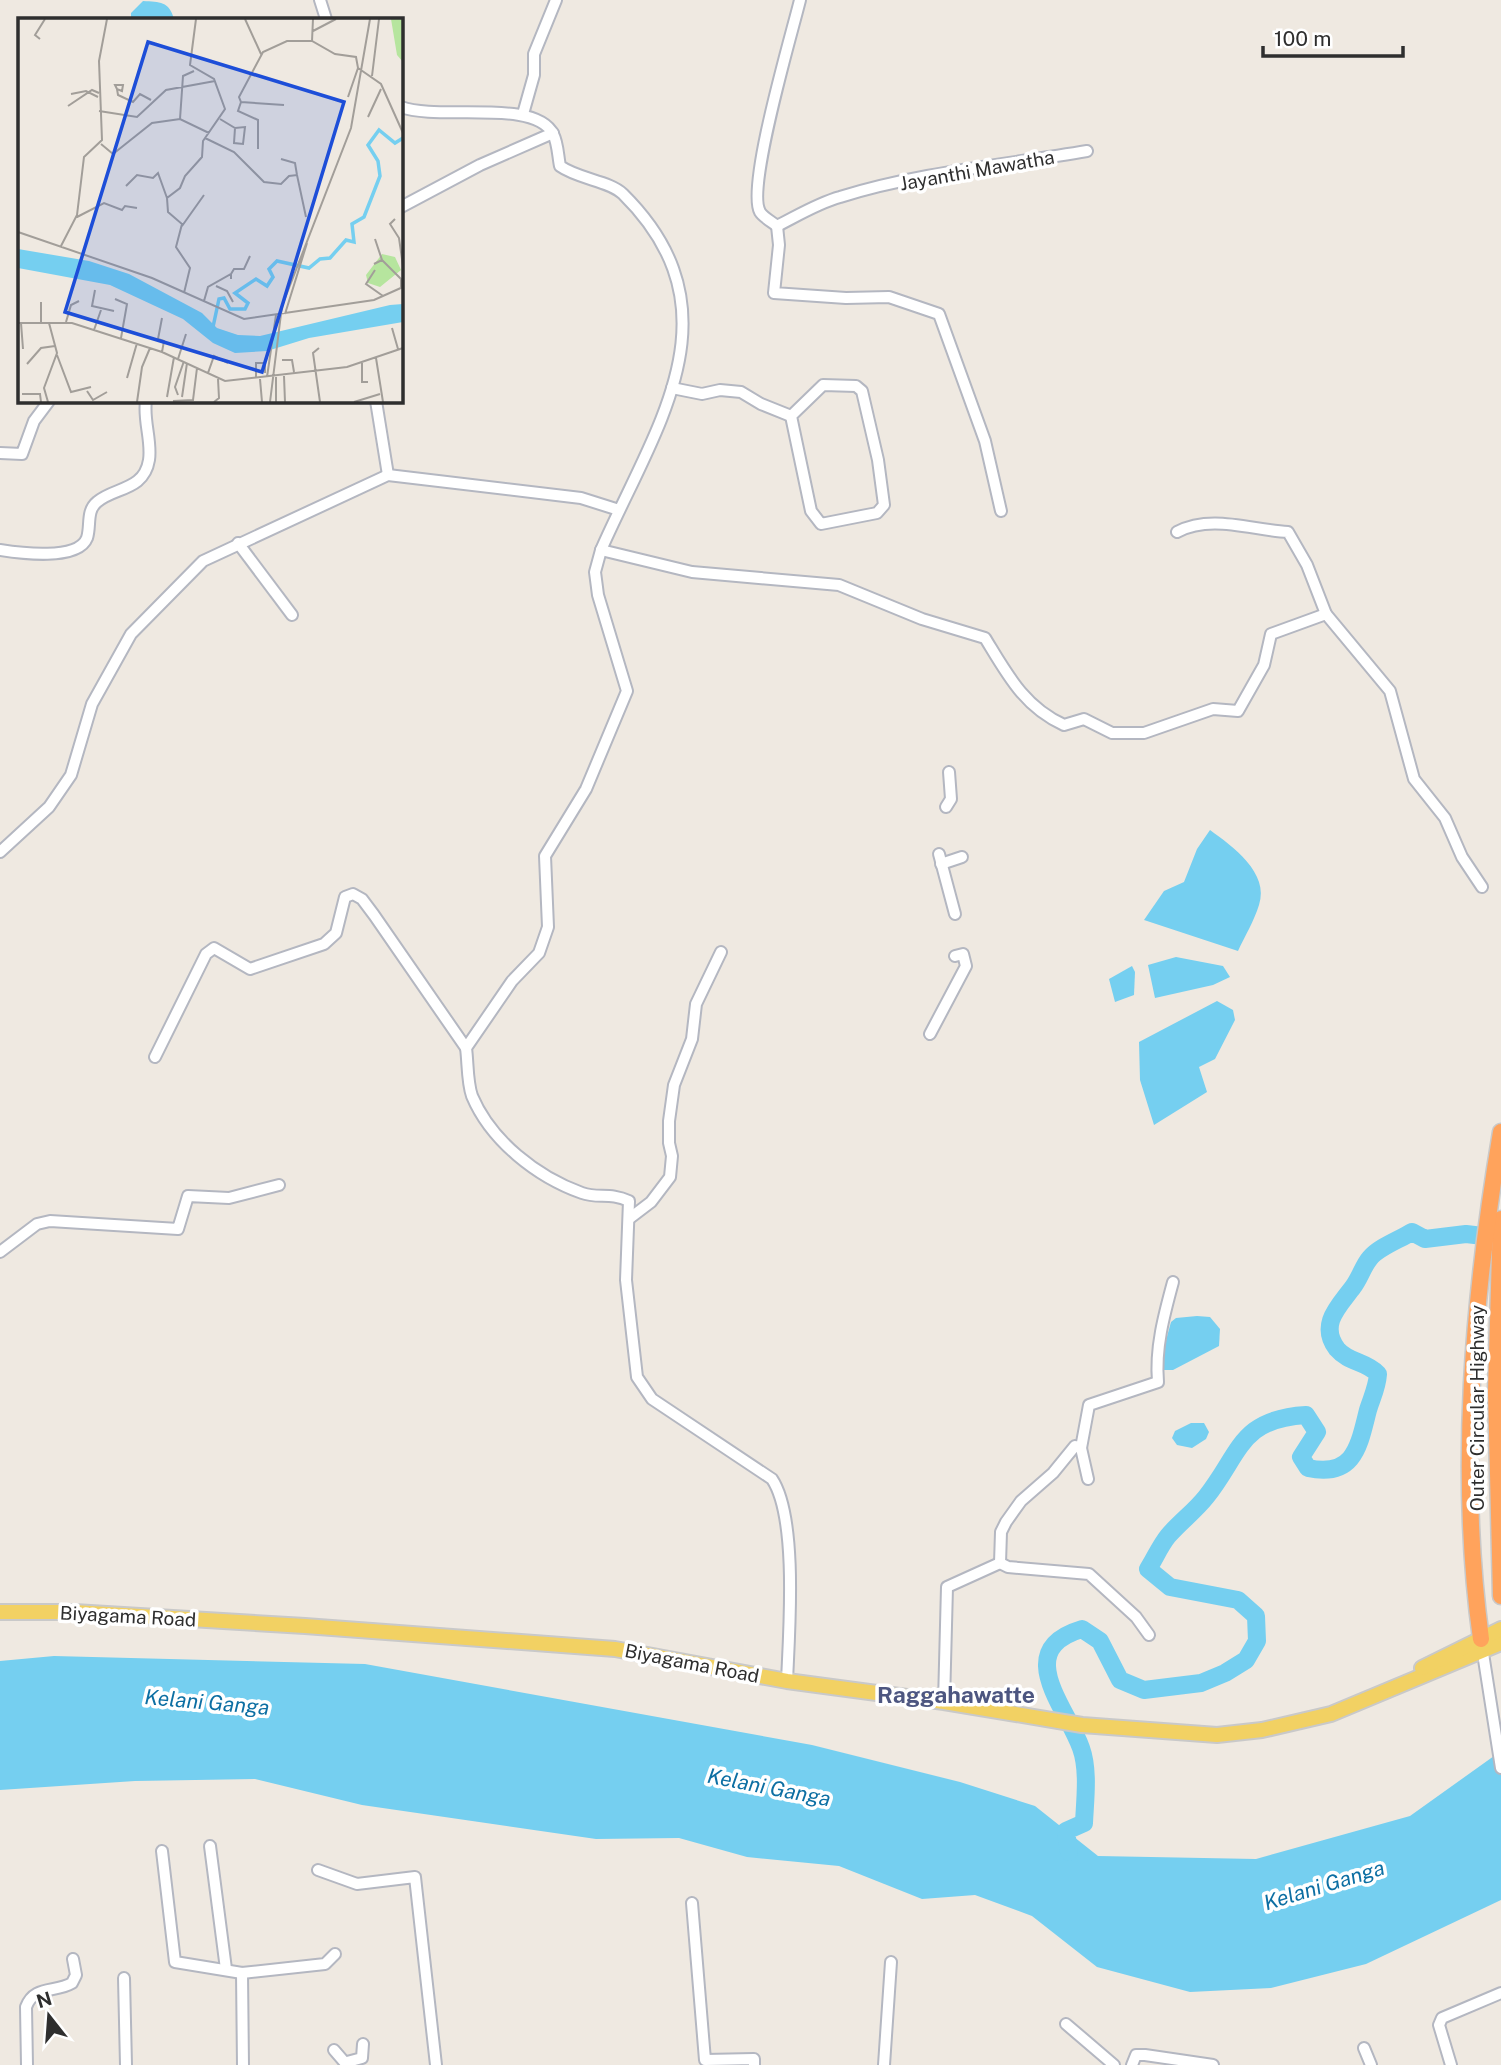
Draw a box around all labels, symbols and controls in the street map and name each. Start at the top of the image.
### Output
scale bar [1263,14,1403,58]
inset map [18,18,402,402]
text: 100 m [1274,26,1331,51]
street label: Jayanthi Mawatha [898,146,1056,194]
street label: Outer Circular Highway [1466,1305,1488,1511]
street label: Biyagama Road [59,1601,197,1631]
street label: Biyagama Road [623,1639,761,1687]
district label: Raggahawatte [877,1681,1035,1708]
water label: Kelani Ganga [144,1684,270,1720]
water label: Kelani Ganga [705,1763,833,1811]
water label: Kelani Ganga [1261,1855,1387,1915]
north arrow [14,1981,84,2051]
text: N [34,1987,54,2012]

